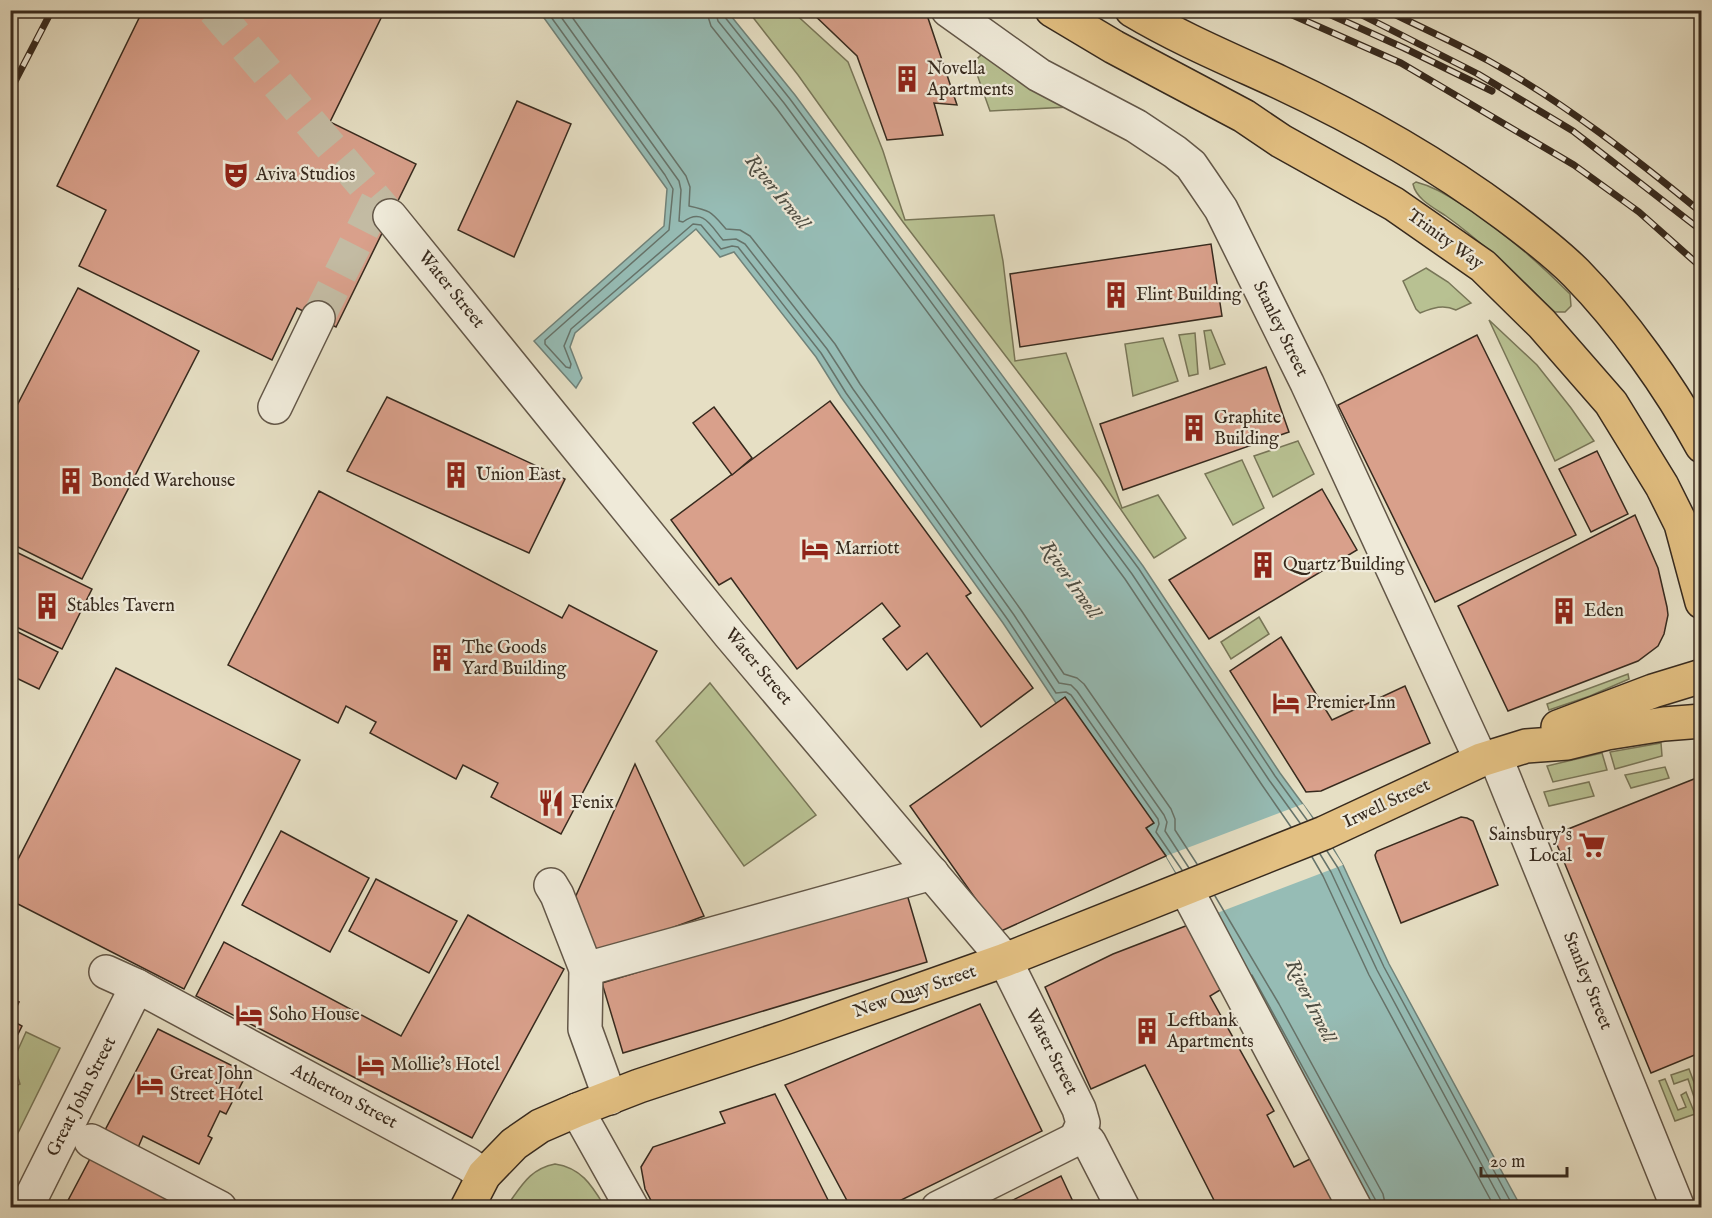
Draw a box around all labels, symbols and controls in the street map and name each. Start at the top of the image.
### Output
place label: Novella Apartments [926,58,1014,102]
building icon: Novella Apartments [892,64,922,94]
water label: River Irwell [739,149,816,237]
theatre icon: Aviva Studios [221,160,251,190]
place label: Aviva Studios [255,164,355,187]
street label: Trinity Way [1402,205,1488,276]
street label: Water Street [413,246,489,334]
street label: Stanley Street [1247,277,1313,381]
building icon: Flint Building [1101,280,1131,310]
place label: Flint Building [1136,284,1242,307]
place label: Graphite Building [1214,407,1281,451]
building icon: Graphite Building [1179,413,1209,443]
building icon: Union East [441,460,471,490]
place label: Union East [476,464,561,487]
building icon: Bonded Warehouse [56,466,86,496]
place label: Bonded Warehouse [91,470,235,493]
hotel icon: Marriott [800,534,830,564]
water label: River Irwell [1034,536,1107,626]
place label: Marriott [835,538,900,561]
building icon: Quartz Building [1248,550,1278,580]
place label: Quartz Building [1283,554,1405,577]
building icon: Stables Tavern [32,591,62,621]
place label: Stables Tavern [67,595,175,618]
building icon: Eden [1549,596,1579,626]
place label: Eden [1584,600,1624,623]
street label: Water Street [719,624,797,710]
place label: The Goods Yard Building [462,637,567,681]
building icon: The Goods Yard Building [427,643,457,673]
hotel icon: Premier Inn [1271,688,1301,718]
place label: Premier Inn [1306,692,1396,715]
street label: Irwell Street [1340,774,1434,834]
restaurant icon: Fenix [536,788,566,818]
place label: Fenix [571,792,614,815]
place label: Sainsbury's Local [1489,824,1572,868]
supermarket icon: Sainsbury's Local [1577,830,1607,860]
street label: Stanley Street [1557,929,1617,1033]
water label: River Irwell [1279,955,1342,1049]
street label: New Quay Street [851,960,979,1024]
hotel icon: Soho House [234,1000,264,1030]
place label: Soho House [269,1004,360,1027]
street label: Water Street [1020,1005,1082,1099]
place label: Leftbank Apartments [1166,1010,1254,1054]
building icon: Leftbank Apartments [1132,1016,1162,1046]
street label: Great John Street [42,1033,122,1161]
hotel icon: Mollie's Hotel [356,1050,386,1080]
place label: Mollie's Hotel [391,1054,500,1077]
street label: Atherton Street [286,1059,401,1135]
place label: Great John Street Hotel [170,1063,263,1107]
hotel icon: Great John Street Hotel [135,1069,165,1099]
scale bar [1481,1140,1566,1178]
text: 20 m [1490,1151,1525,1174]

